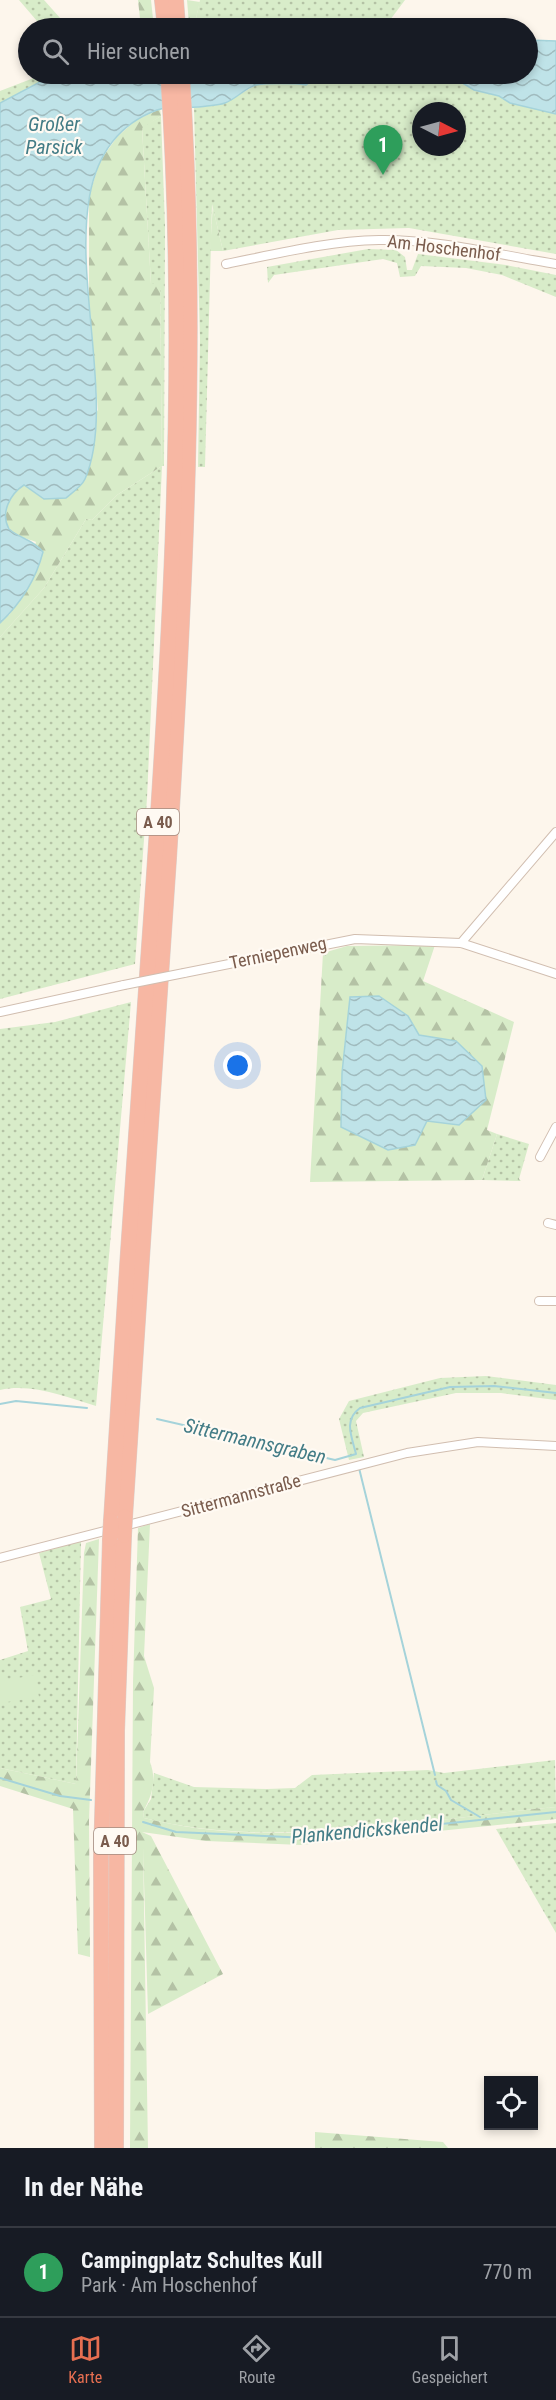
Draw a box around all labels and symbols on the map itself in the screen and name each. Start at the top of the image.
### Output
north arrow [412,102,466,156]
water label: Großer Parsick [26,112,84,159]
pin: 1 [364,126,403,175]
street label: Am Hoschenhof [386,230,502,265]
road number: A 40 [137,809,179,835]
street label: Terniepenweg [227,932,328,973]
your location [223,1051,252,1080]
water label: Sittermannsgraben [182,1413,328,1469]
street label: Sittermannstraße [179,1469,303,1522]
water label: Plankendickskendel [290,1811,444,1849]
road number: A 40 [94,1828,136,1854]

